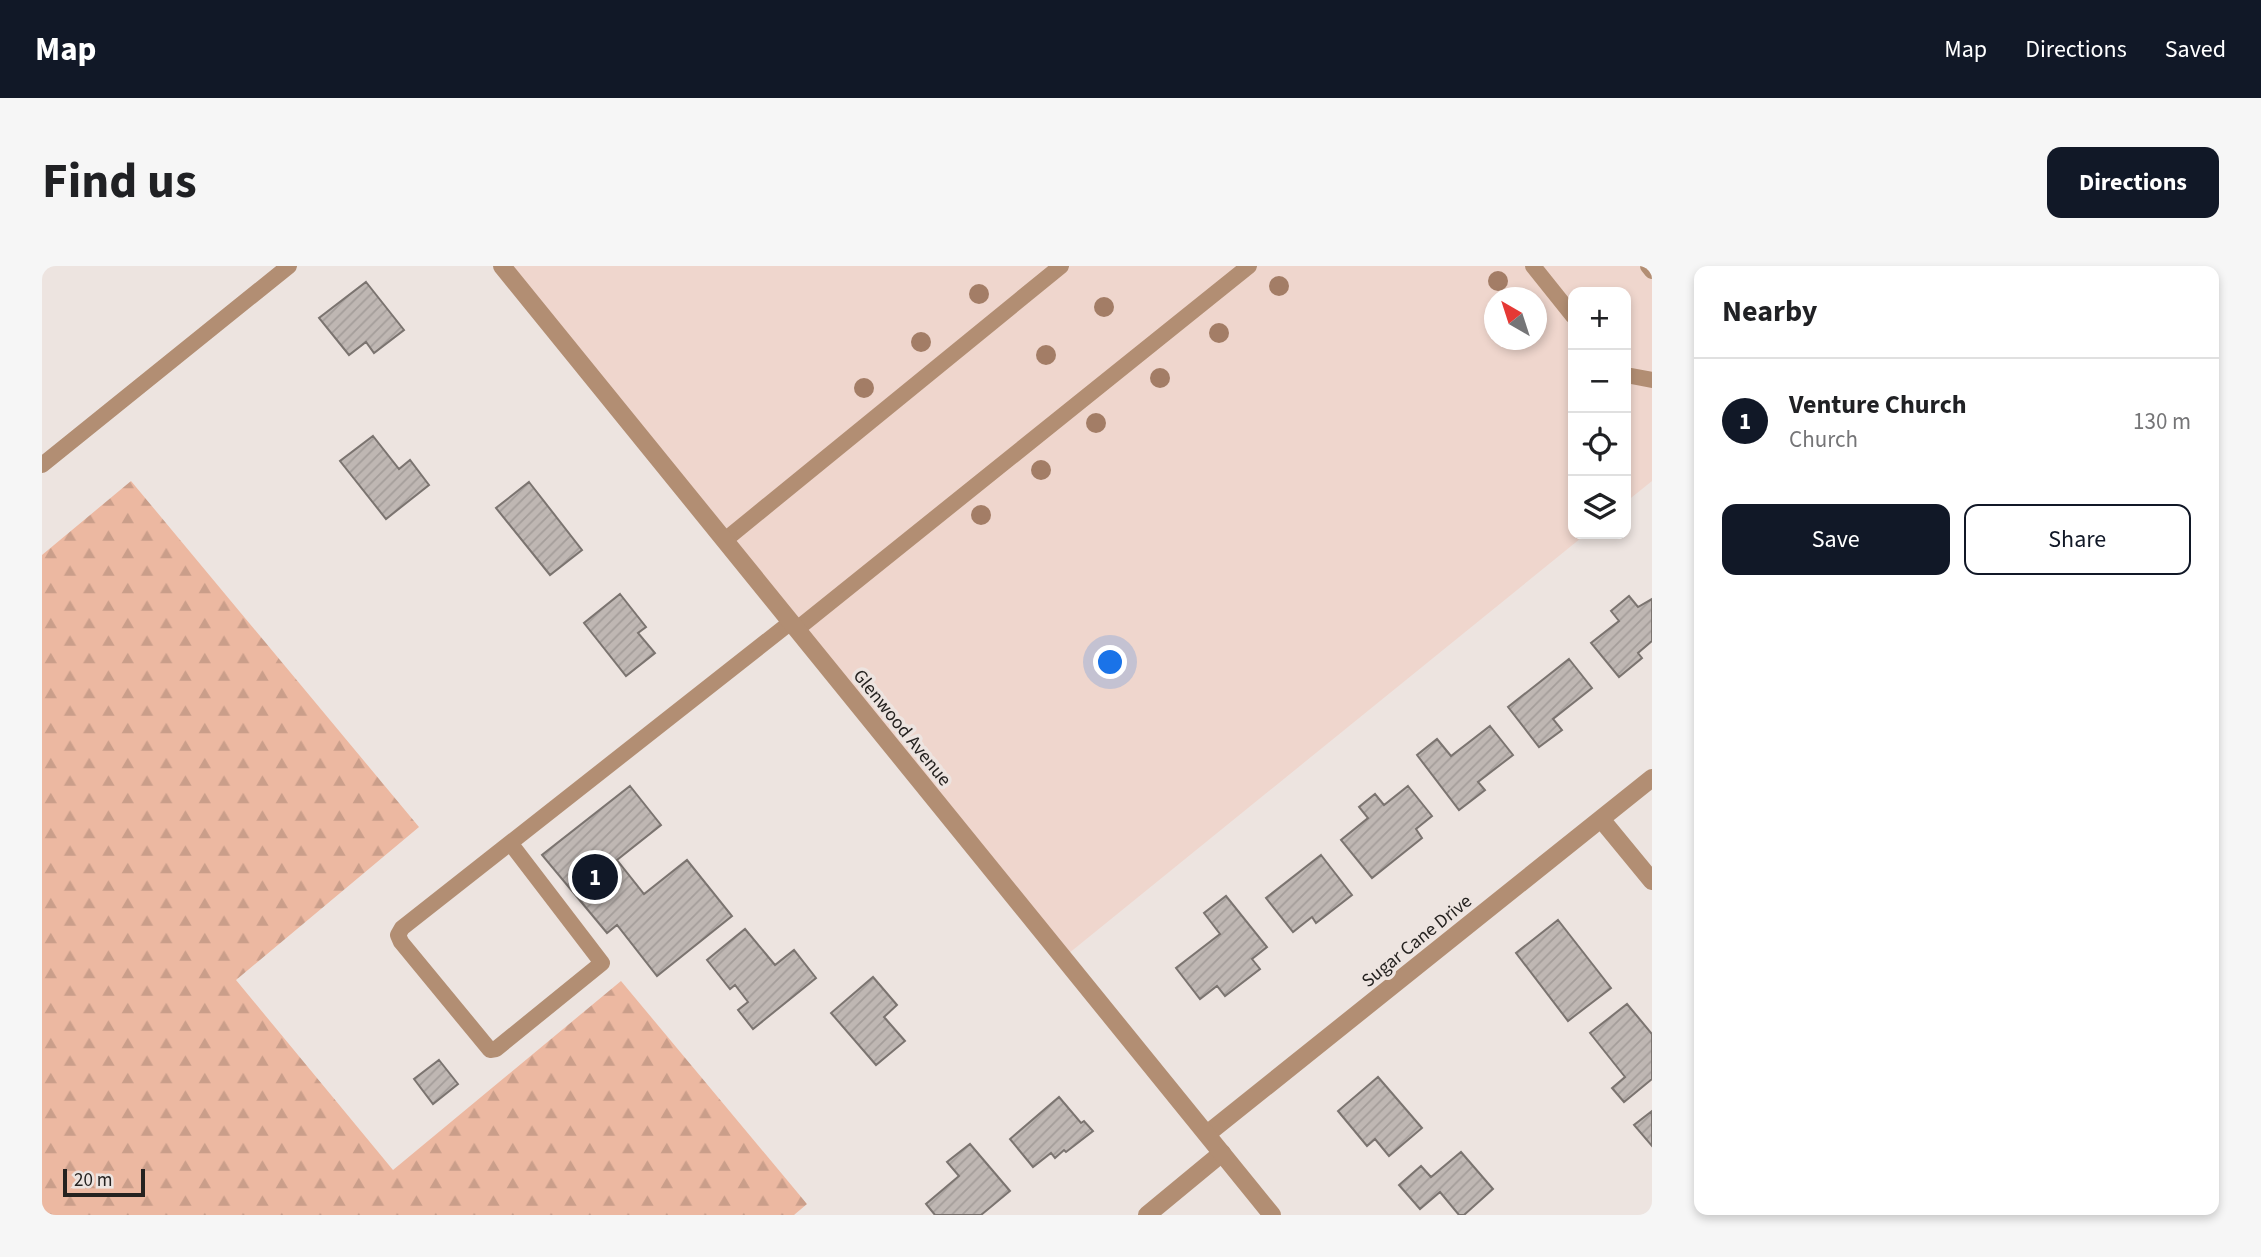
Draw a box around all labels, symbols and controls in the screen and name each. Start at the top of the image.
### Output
text: Map [35,26,96,73]
text: Map [1944,32,1987,67]
text: Directions [2025,32,2127,67]
text: Saved [2165,32,2226,67]
text: Find us [42,147,197,217]
button: Directions [2047,147,2219,218]
north arrow [1484,287,1547,350]
map controls [1568,287,1631,539]
button: + [1568,287,1631,350]
text: Nearby [1722,290,1817,333]
button: − [1568,350,1631,413]
text: Venture Church [1789,386,1967,423]
text: 1 [1739,405,1751,438]
text: 130 m [2133,405,2191,438]
button: locate [1568,413,1631,476]
text: Church [1789,423,1858,456]
button: layers [1568,476,1631,539]
button: Save [1722,504,1950,575]
button: Share [1964,504,2191,575]
your location [1093,645,1127,679]
street label: Glenwood Avenue [846,664,957,792]
pin: 1 [572,851,618,903]
street label: Sugar Cane Drive [1356,888,1478,994]
scale bar [63,1166,145,1198]
text: 20 m [74,1167,112,1194]

